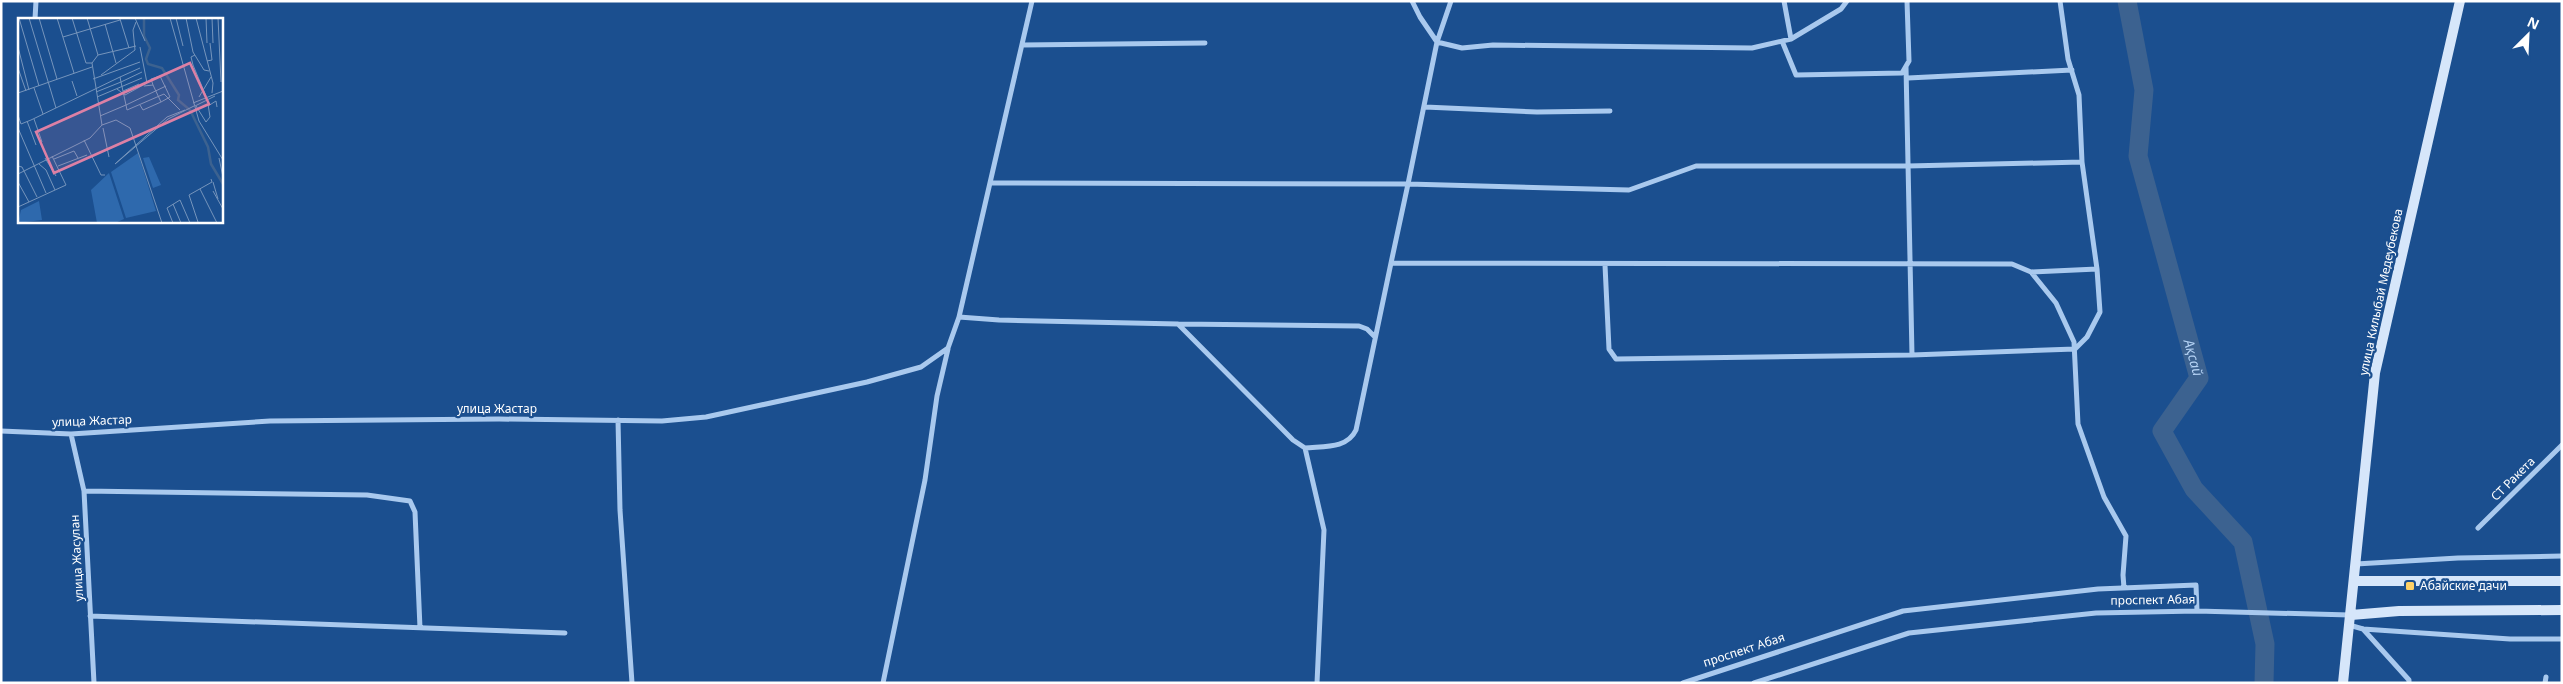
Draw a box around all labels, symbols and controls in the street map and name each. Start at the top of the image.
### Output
north arrow [2503,10,2553,60]
text: N [2524,12,2543,34]
inset map [18,18,222,222]
street label: улица Килыбай Медеубекова [2355,207,2407,377]
water label: Ақсай [2179,336,2208,378]
street label: улица Жастар [457,400,537,417]
street label: улица Жастар [52,411,132,430]
street label: СТ Ракета [2487,453,2538,504]
street label: улица Жасулан [66,514,87,602]
place label: Абайские дачи [2420,577,2507,594]
marker: Абайские дачи [2404,580,2416,592]
street label: проспект Абая [2110,590,2196,609]
street label: проспект Абая [1701,628,1787,671]

